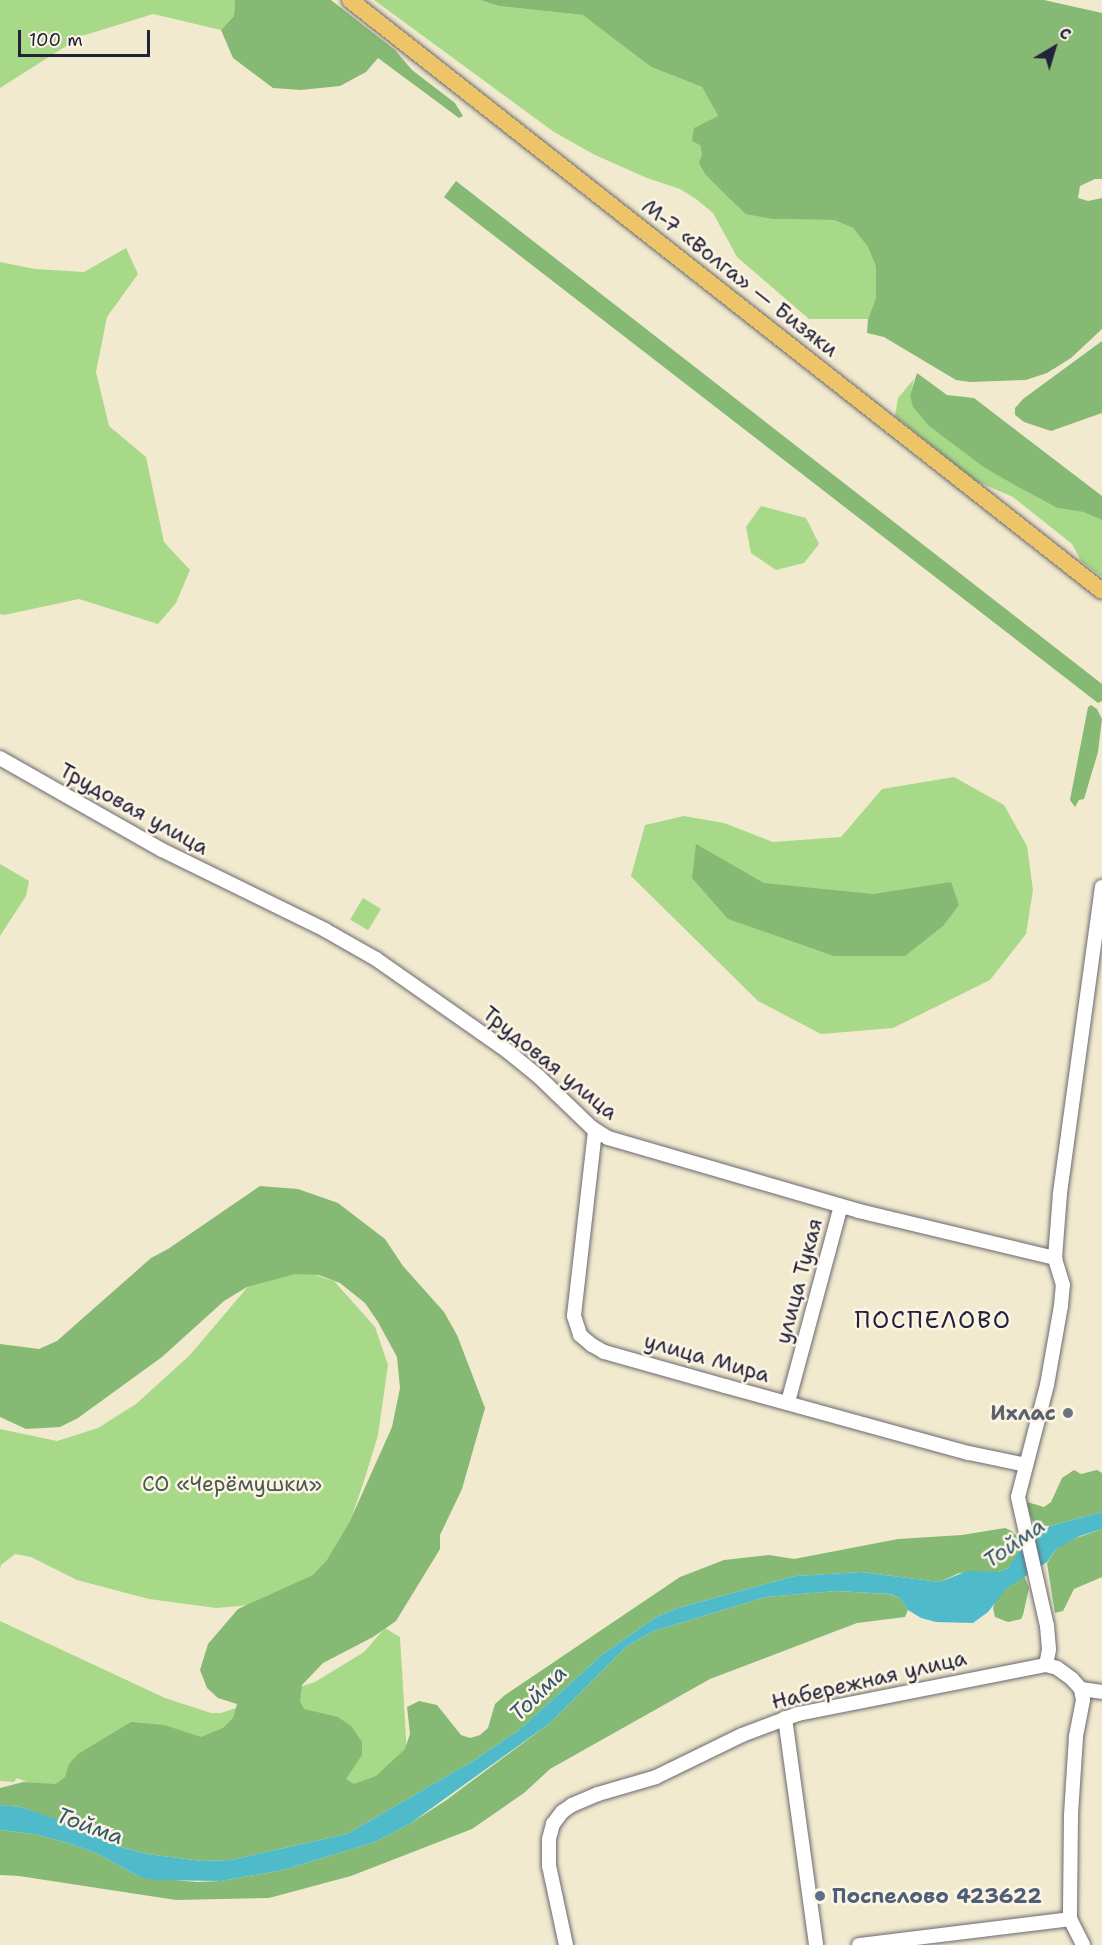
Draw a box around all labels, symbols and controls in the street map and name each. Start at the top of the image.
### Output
scale bar [21,18,153,56]
north arrow [1024,18,1084,78]
text: С [1055,22,1076,45]
text: 100 m [29,28,83,52]
street label: М-7 «Волга» — Бизяки [637,194,843,362]
street label: Трудовая улица [55,758,213,860]
street label: Трудовая улица [477,1001,623,1125]
street label: улица Тукая [770,1215,828,1347]
district label: ПОСПЕЛОВО [855,1307,1011,1335]
street label: улица Мира [641,1328,773,1388]
place label: Ихлас [990,1400,1056,1426]
marker: Ихлас [1061,1406,1075,1420]
park label: СО «Черёмушки» [142,1471,322,1497]
water label: Тойма [978,1512,1050,1574]
street label: Набережная улица [769,1645,969,1715]
water label: Тойма [504,1659,572,1727]
water label: Тойма [53,1802,127,1850]
place label: Поспелово 423622 [832,1883,1042,1909]
marker: Поспелово 423622 [813,1889,827,1903]

